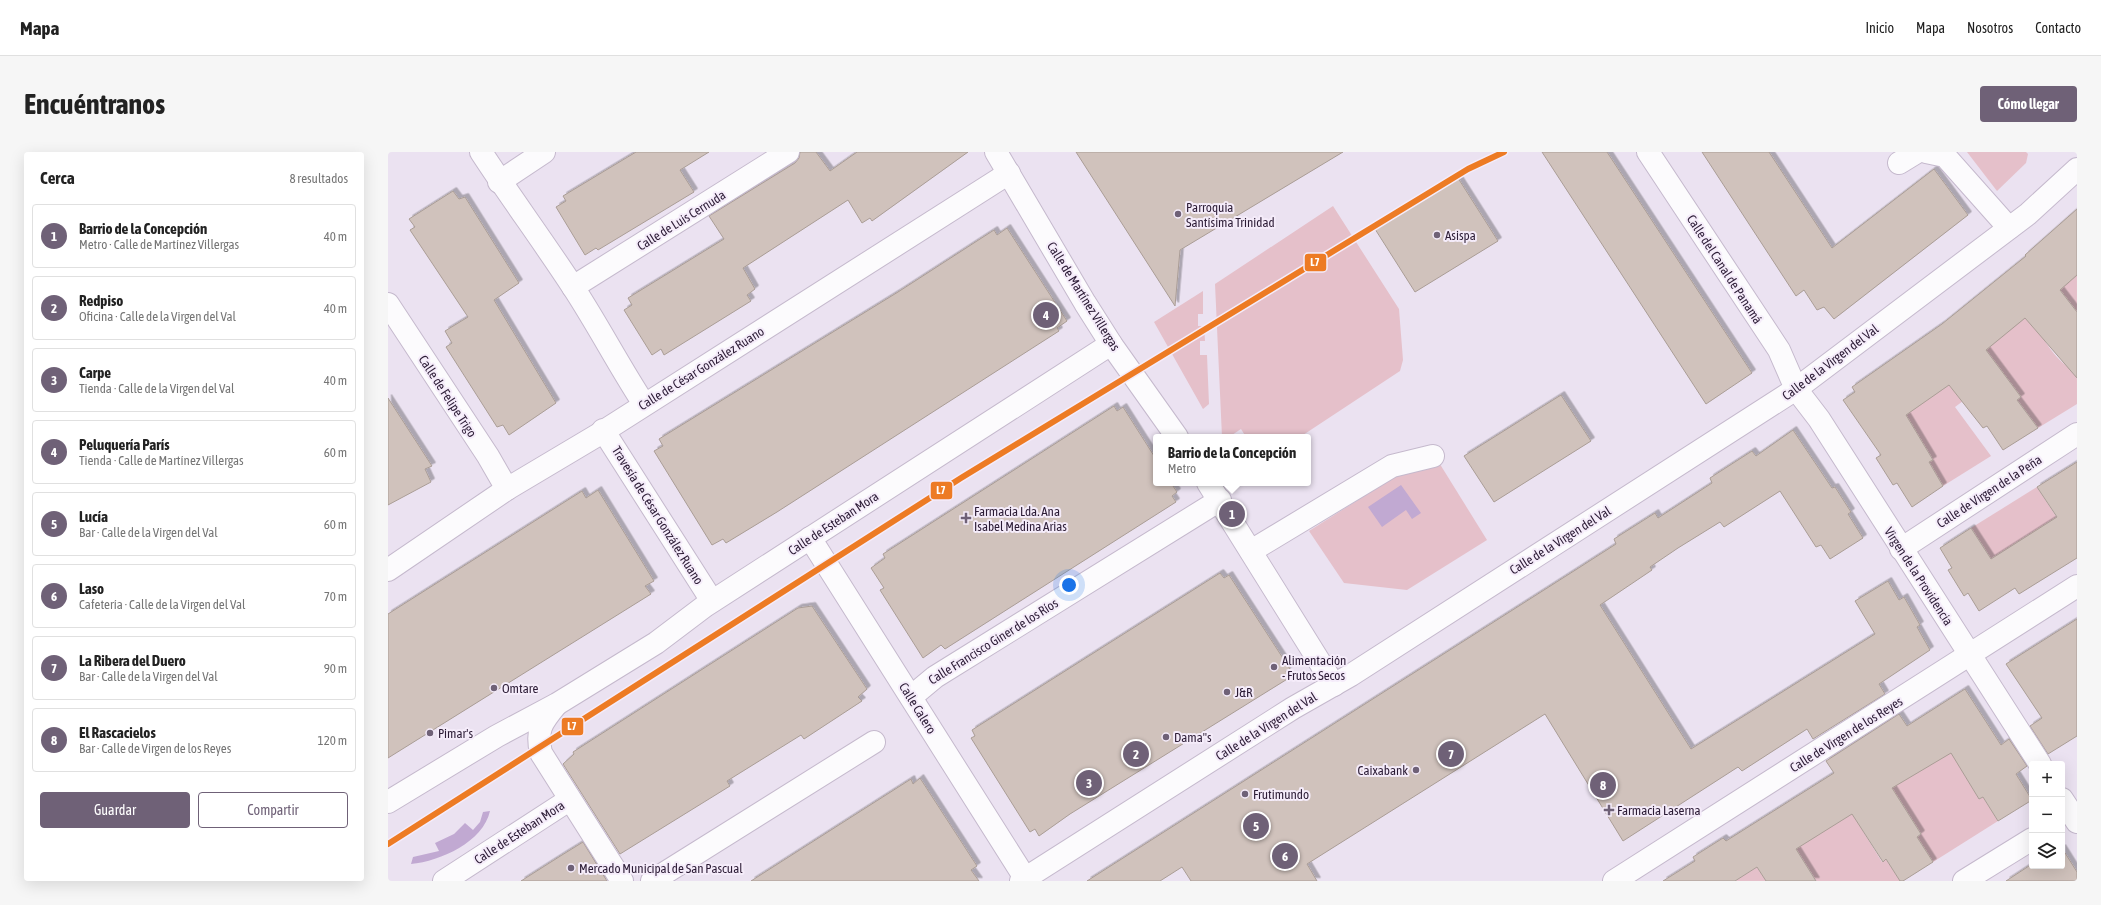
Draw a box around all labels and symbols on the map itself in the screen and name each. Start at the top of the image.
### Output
street label: Calle de Luis Cernuda [634,187,728,254]
place label: Parroquia Santísima Trinidad [1186,200,1275,230]
marker: Parroquia Santísima Trinidad [1173,209,1183,219]
street label: Calle del Canal de Panamá [1684,212,1765,327]
place label: Asispa [1445,228,1476,243]
marker: Asispa [1432,230,1442,240]
street label: Calle de Martínez Villergas [1044,239,1123,354]
line badge: L7 [1304,253,1327,272]
text: L7 [1310,256,1320,268]
pin: 4 [1033,300,1059,330]
street label: Calle de la Virgen del Val [1779,321,1882,403]
street label: Calle de César González Ruano [636,324,767,413]
street label: Calle de Felipe Trigo [416,353,480,440]
street label: Travesía de César González Ruano [609,443,706,587]
street label: Calle de Virgen de la Peña [1934,452,2044,531]
line badge: L7 [930,481,953,500]
text: L7 [936,484,946,496]
street label: Calle de Esteban Mora [785,489,881,558]
pin: 1 [1219,499,1245,529]
street label: Calle de la Virgen del Val [1507,503,1614,578]
place label: Farmacia Lda. Ana Isabel Medina Arias [974,504,1067,534]
marker: Farmacia Lda. Ana Isabel Medina Arias [961,513,971,523]
street label: Virgen de la Providencia [1881,524,1956,628]
your location [1059,575,1079,595]
street label: Calle Francisco Giner de los Ríos [926,595,1061,687]
place label: Alimentación - Frutos Secos [1282,653,1346,683]
marker: Alimentación - Frutos Secos [1269,662,1279,672]
street label: Calle Calero [896,680,939,737]
place label: Omtare [502,681,539,696]
marker: Omtare [489,683,499,693]
place label: J&R [1235,685,1253,700]
marker: J&R [1222,687,1232,697]
street label: Calle de la Virgen del Val [1213,689,1320,764]
street label: Calle de Virgen de los Reyes [1787,693,1906,775]
line badge: L7 [561,717,584,736]
text: L7 [567,720,577,732]
place label: Pimar's [438,726,473,741]
marker: Pimar's [425,728,435,738]
place label: Dama"s [1174,730,1212,745]
marker: Dama"s [1161,732,1171,742]
pin: 2 [1123,739,1149,769]
pin: 7 [1438,739,1464,769]
place label: Caixabank [1358,763,1408,778]
marker: Caixabank [1411,765,1421,775]
pin: 3 [1076,768,1102,798]
pin: 8 [1590,770,1616,800]
place label: Frutimundo [1253,787,1309,802]
marker: Frutimundo [1240,789,1250,799]
street label: Calle de Esteban Mora [471,798,567,867]
place label: Farmacia Laserna [1617,803,1701,818]
marker: Farmacia Laserna [1604,805,1614,815]
pin: 5 [1243,811,1269,841]
pin: 6 [1272,841,1298,871]
place label: Mercado Municipal de San Pascual [579,861,743,876]
marker: Mercado Municipal de San Pascual [566,863,576,873]

